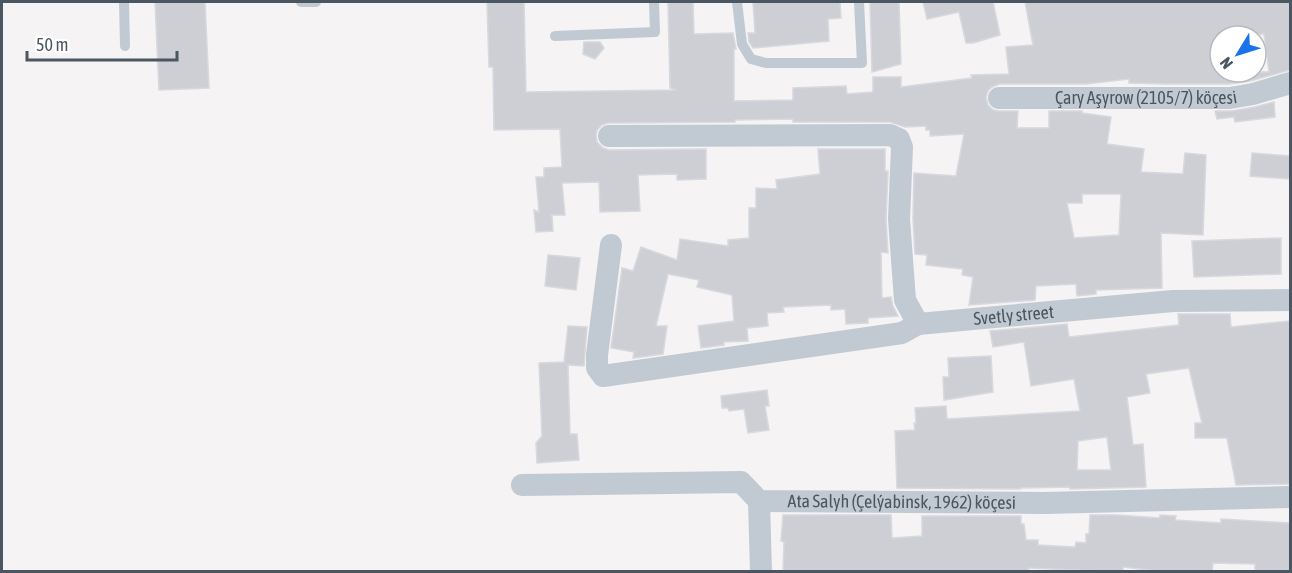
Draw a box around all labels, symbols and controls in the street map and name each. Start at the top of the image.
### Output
scale bar [27,24,177,62]
north arrow [1208,24,1268,84]
text: 50 m [36,34,68,55]
text: N [1216,54,1236,73]
street label: Çary Aşyrow (2105/7) köçesi [1055,86,1239,108]
street label: Svetly street [972,301,1055,329]
street label: Ata Salyh (Çelýabinsk, 1962) köçesi [788,490,1016,513]

